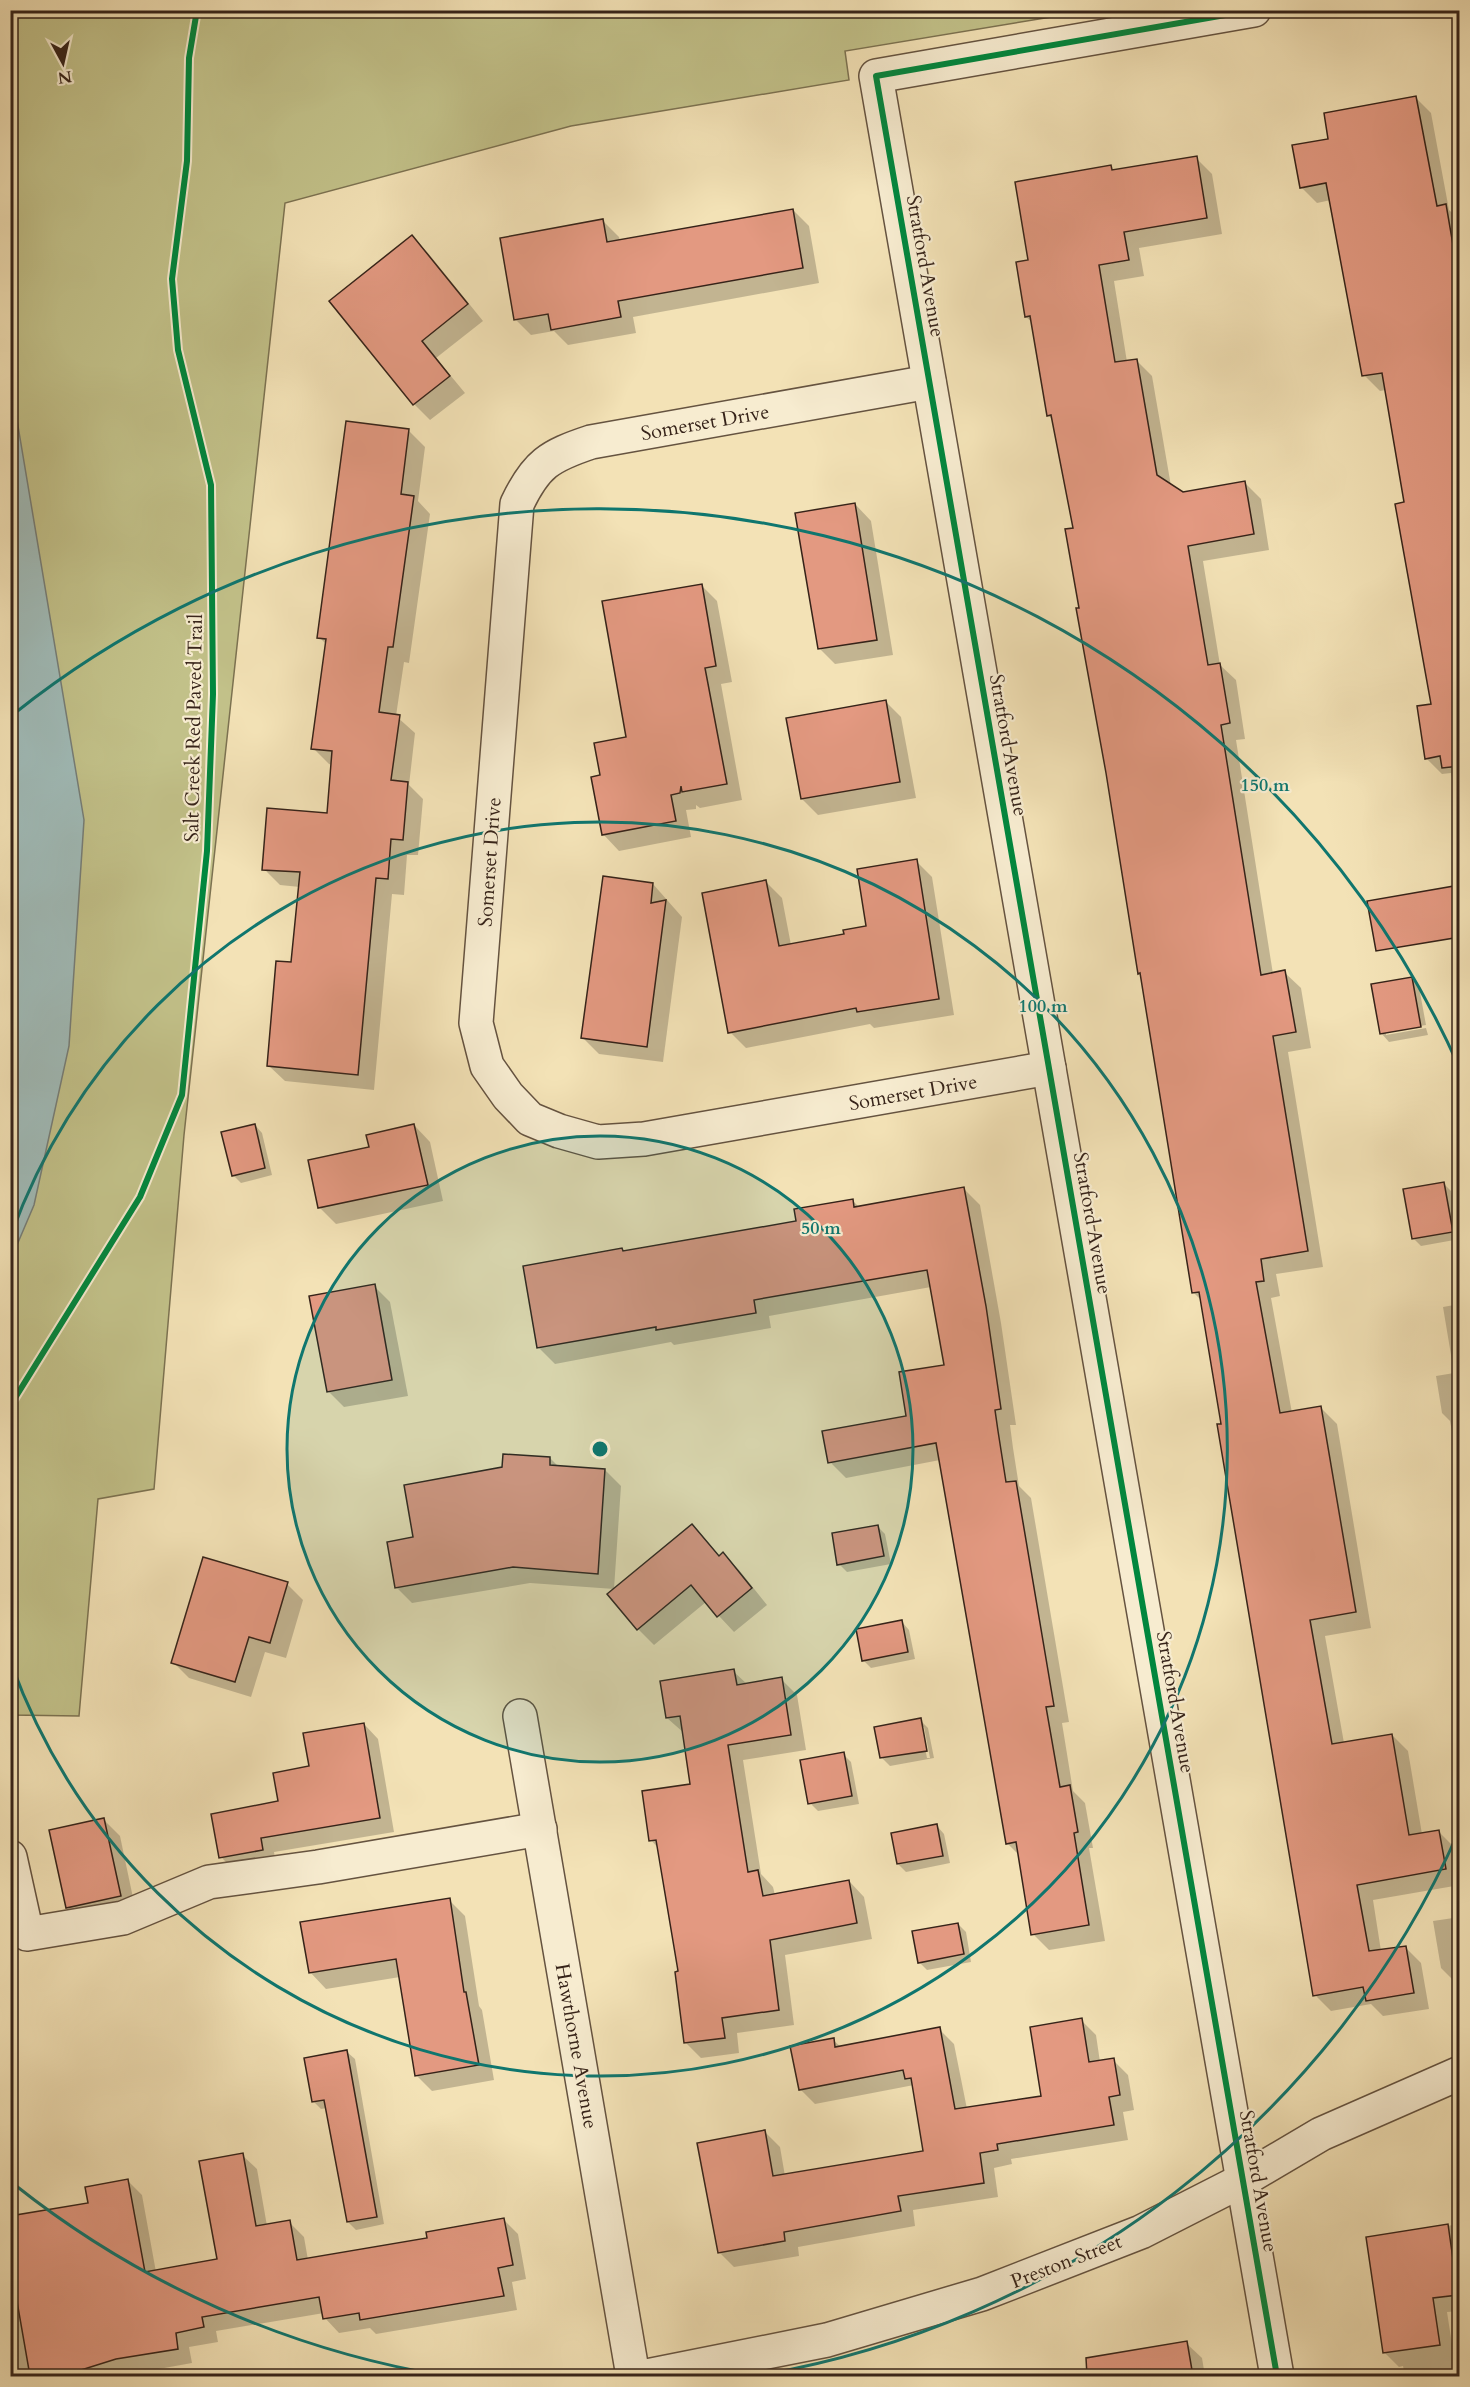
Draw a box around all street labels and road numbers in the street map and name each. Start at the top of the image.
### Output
street label: Stratford Avenue [900,193,951,339]
street label: Somerset Drive [639,398,771,447]
street label: Salt Creek Red Paved Trail [178,614,209,842]
street label: Stratford Avenue [983,672,1034,818]
street label: Somerset Drive [471,796,507,928]
street label: Somerset Drive [847,1068,979,1117]
street label: Stratford Avenue [1067,1150,1118,1296]
street label: Stratford Avenue [1150,1629,1201,1775]
street label: Hawthorne Avenue [549,1961,604,2131]
street label: Stratford Avenue [1233,2108,1284,2254]
street label: Preston Street [1007,2228,1126,2295]

